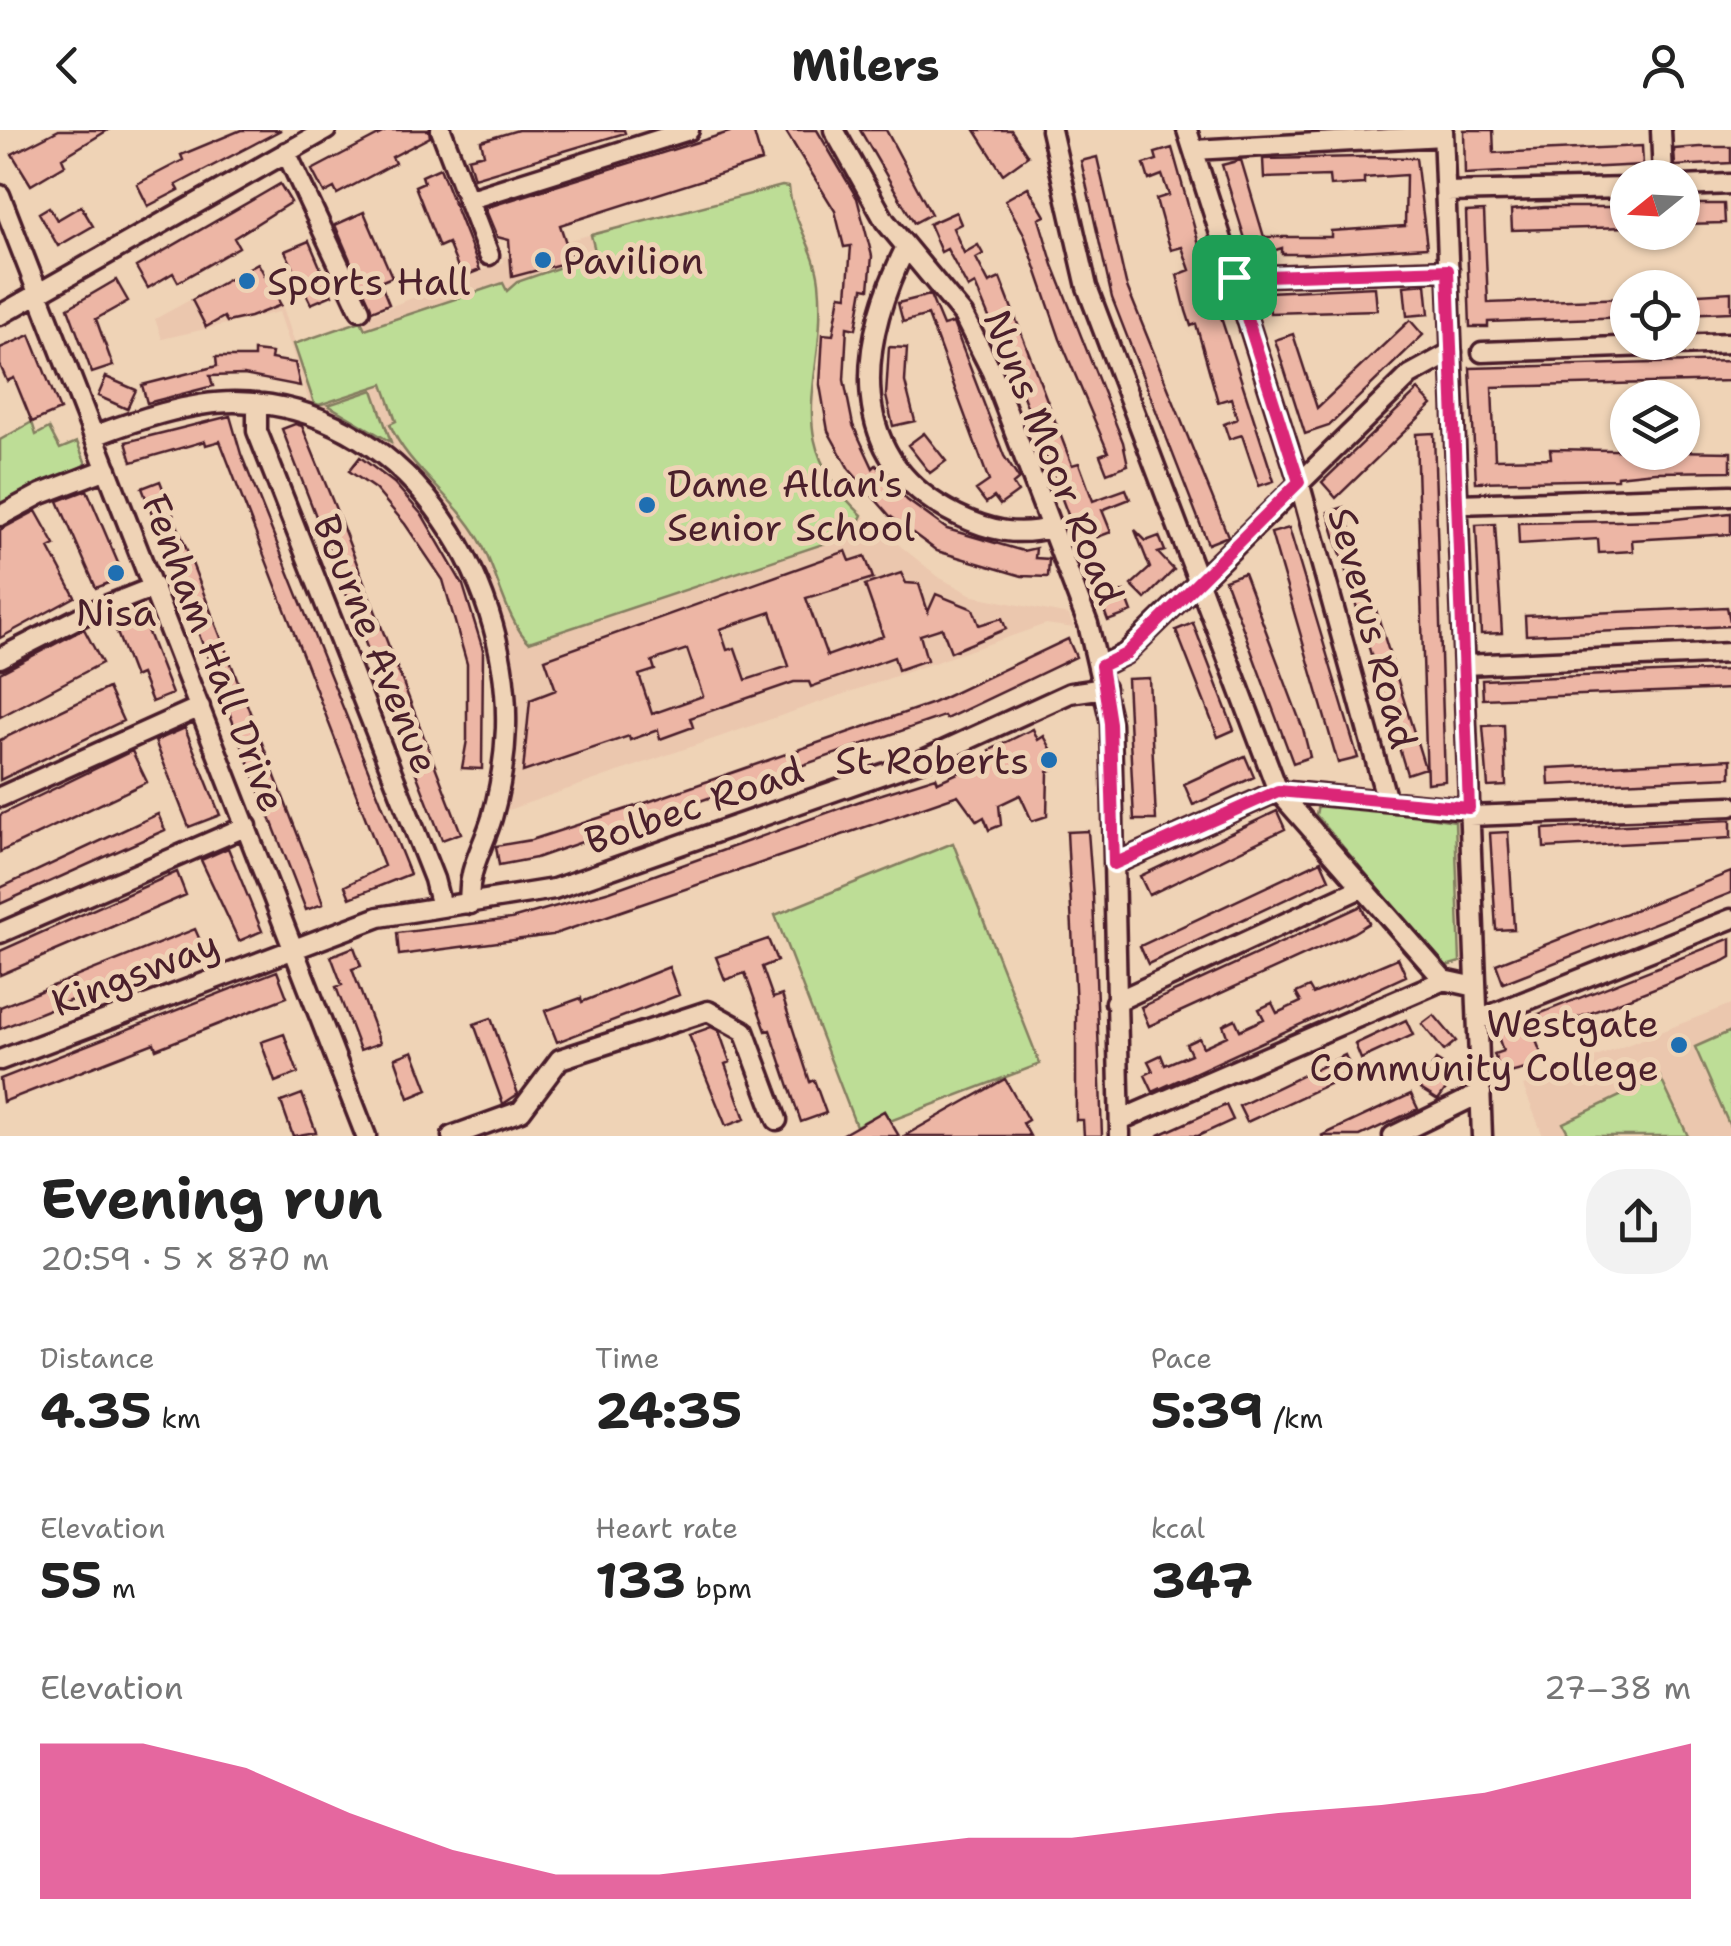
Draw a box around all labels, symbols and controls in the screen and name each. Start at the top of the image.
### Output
text: Milers [791,35,940,95]
icon: back [40,38,95,93]
icon: person [1636,38,1691,93]
north arrow [1610,160,1700,250]
map controls [1610,160,1700,470]
place label: Pavilion [563,235,704,286]
pin [1192,235,1277,320]
marker: Pavilion [532,249,554,271]
icon: arrive [1207,250,1262,305]
place label: Sports Hall [267,256,471,307]
marker: Sports Hall [236,270,258,292]
button: locate [1610,270,1700,360]
street label: Nuns Moor Road [972,302,1136,612]
button: layers [1610,380,1700,470]
place label: Dame Allan's Senior School [667,458,915,553]
street label: Fenham Hall Drive [130,487,298,819]
marker: Dame Allan's Senior School [636,494,658,516]
street label: Severus Road [1316,502,1430,754]
street label: Bourne Avenue [301,507,451,781]
marker: Nisa [105,562,127,584]
place label: Nisa [76,587,157,638]
place label: St Roberts [835,735,1029,786]
street label: Bolbec Road [578,744,810,866]
marker: St Roberts [1038,749,1060,771]
street label: Kingsway [44,918,226,1028]
place label: Westgate Community College [1309,998,1659,1093]
marker: Westgate Community College [1668,1034,1690,1056]
text: Evening run [40,1162,383,1236]
button: share [1586,1169,1691,1274]
text: 20:59 · 5 × 870 m [40,1237,329,1280]
text: Distance [40,1339,155,1377]
text: Time [595,1339,660,1377]
text: Pace [1151,1339,1212,1377]
text: 4.35 [40,1377,152,1444]
text: 24:35 [595,1377,742,1444]
text: 5:39 [1151,1377,1264,1444]
text: km [152,1399,201,1437]
text: /km [1264,1399,1323,1437]
text: Elevation [40,1509,165,1547]
text: Heart rate [595,1509,738,1547]
text: kcal [1151,1509,1205,1547]
text: 55 [40,1547,102,1614]
text: 133 [595,1547,686,1614]
text: 347 [1151,1547,1253,1614]
text: m [102,1569,136,1607]
text: bpm [686,1569,752,1607]
text: Elevation [40,1666,183,1709]
text: 27–38 m [1544,1666,1691,1709]

